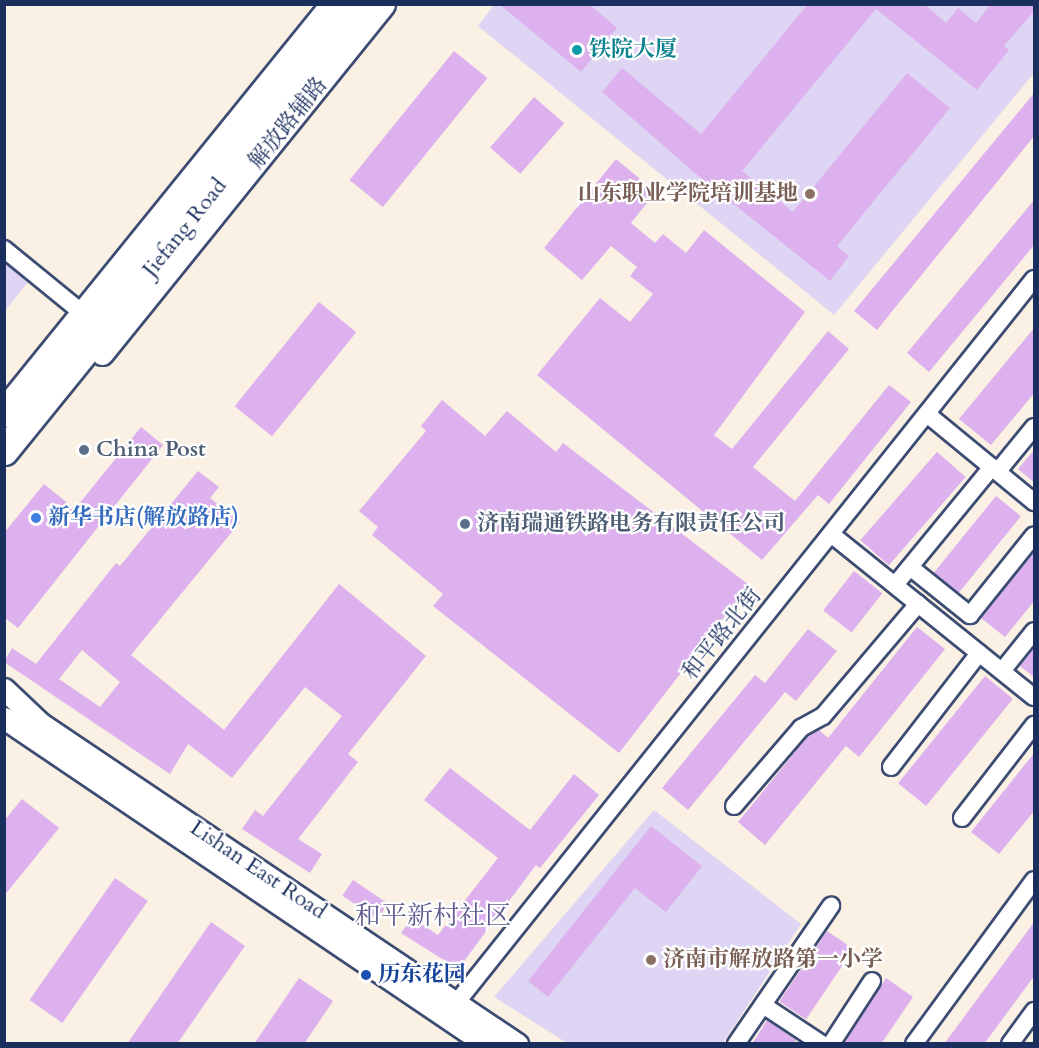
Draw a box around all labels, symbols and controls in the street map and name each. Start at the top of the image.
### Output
place label: 铁院大厦 [589,37,677,63]
marker: 铁院大厦 [570,43,584,57]
street label: 解放路辅路 [243,72,333,174]
street label: Jiefang Road [137,173,233,283]
place label: 山东职业学院培训基地 [578,181,798,207]
marker: 山东职业学院培训基地 [803,187,817,201]
place label: China Post [96,437,206,463]
marker: China Post [77,443,91,457]
place label: 新华书店(解放路店) [48,505,239,531]
marker: 新华书店(解放路店) [29,511,43,525]
place label: 济南瑞通铁路电务有限责任公司 [477,511,785,537]
marker: 济南瑞通铁路电务有限责任公司 [458,517,472,531]
street label: 和平路北街 [677,583,767,685]
street label: Lishan East Road [185,815,331,925]
district label: 和平新村社区 [355,900,511,932]
place label: 济南市解放路第一小学 [663,947,883,973]
marker: 济南市解放路第一小学 [644,953,658,967]
place label: 历东花园 [378,962,466,988]
marker: 历东花园 [359,968,373,982]

